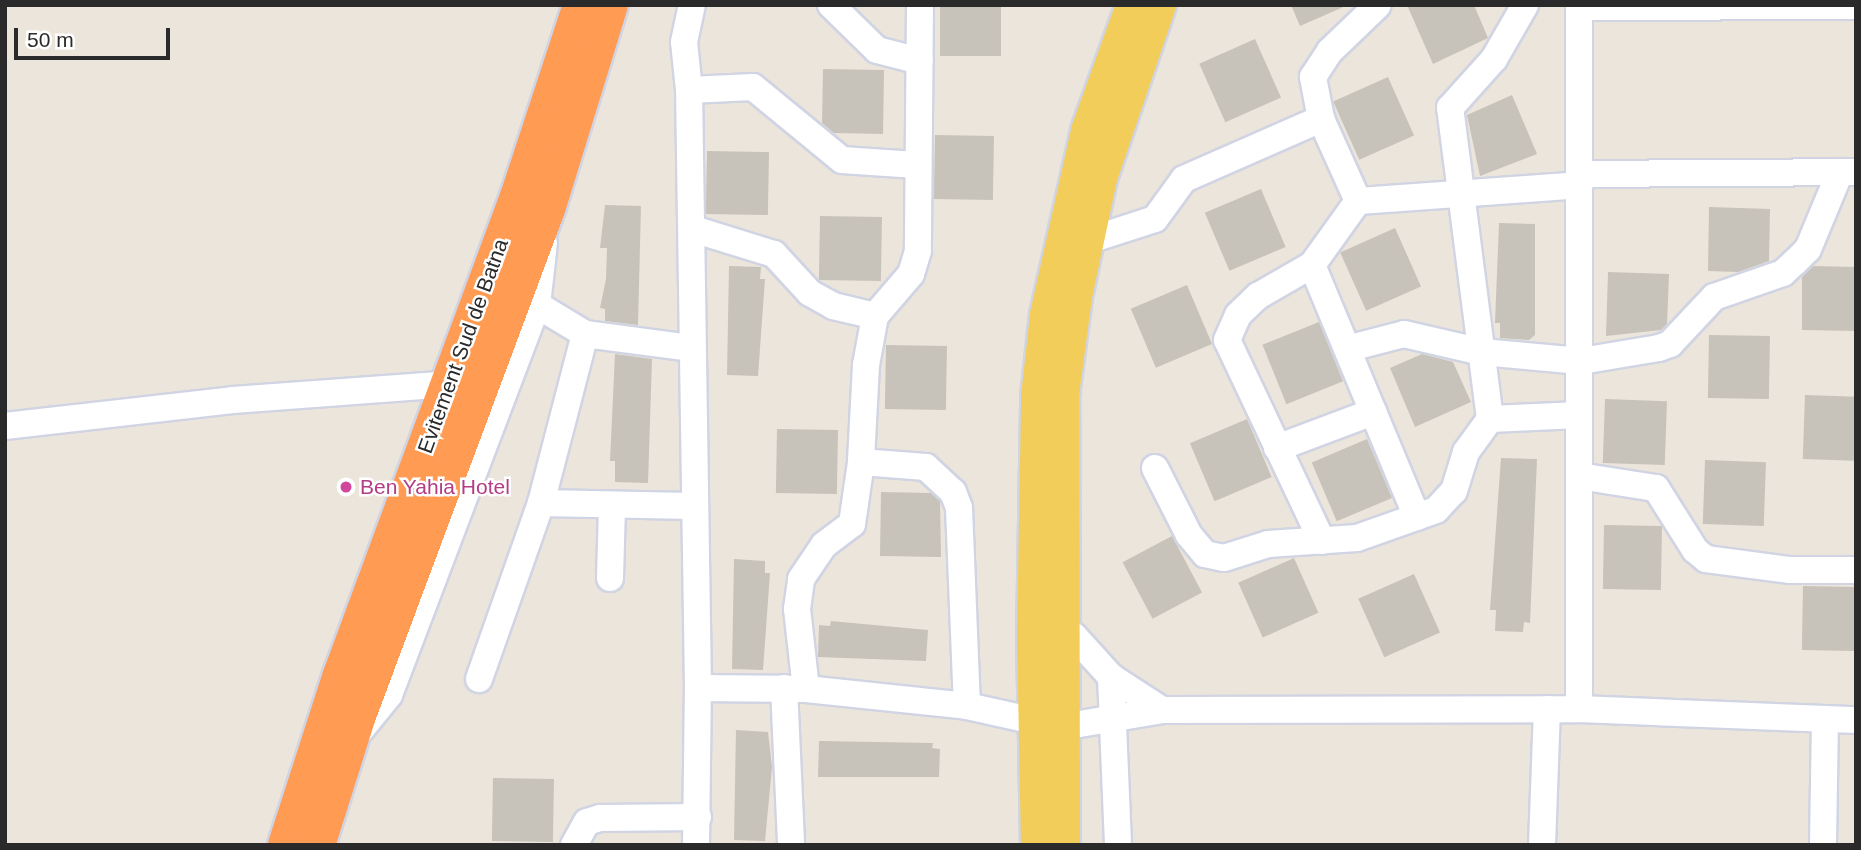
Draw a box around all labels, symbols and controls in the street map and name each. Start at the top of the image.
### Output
scale bar [18,14,173,58]
text: 50 m [27,28,74,51]
street label: Evitement Sud de Batna [412,235,514,457]
place label: Ben Yahia Hotel [360,474,510,500]
marker: Ben Yahia Hotel [338,479,354,495]

